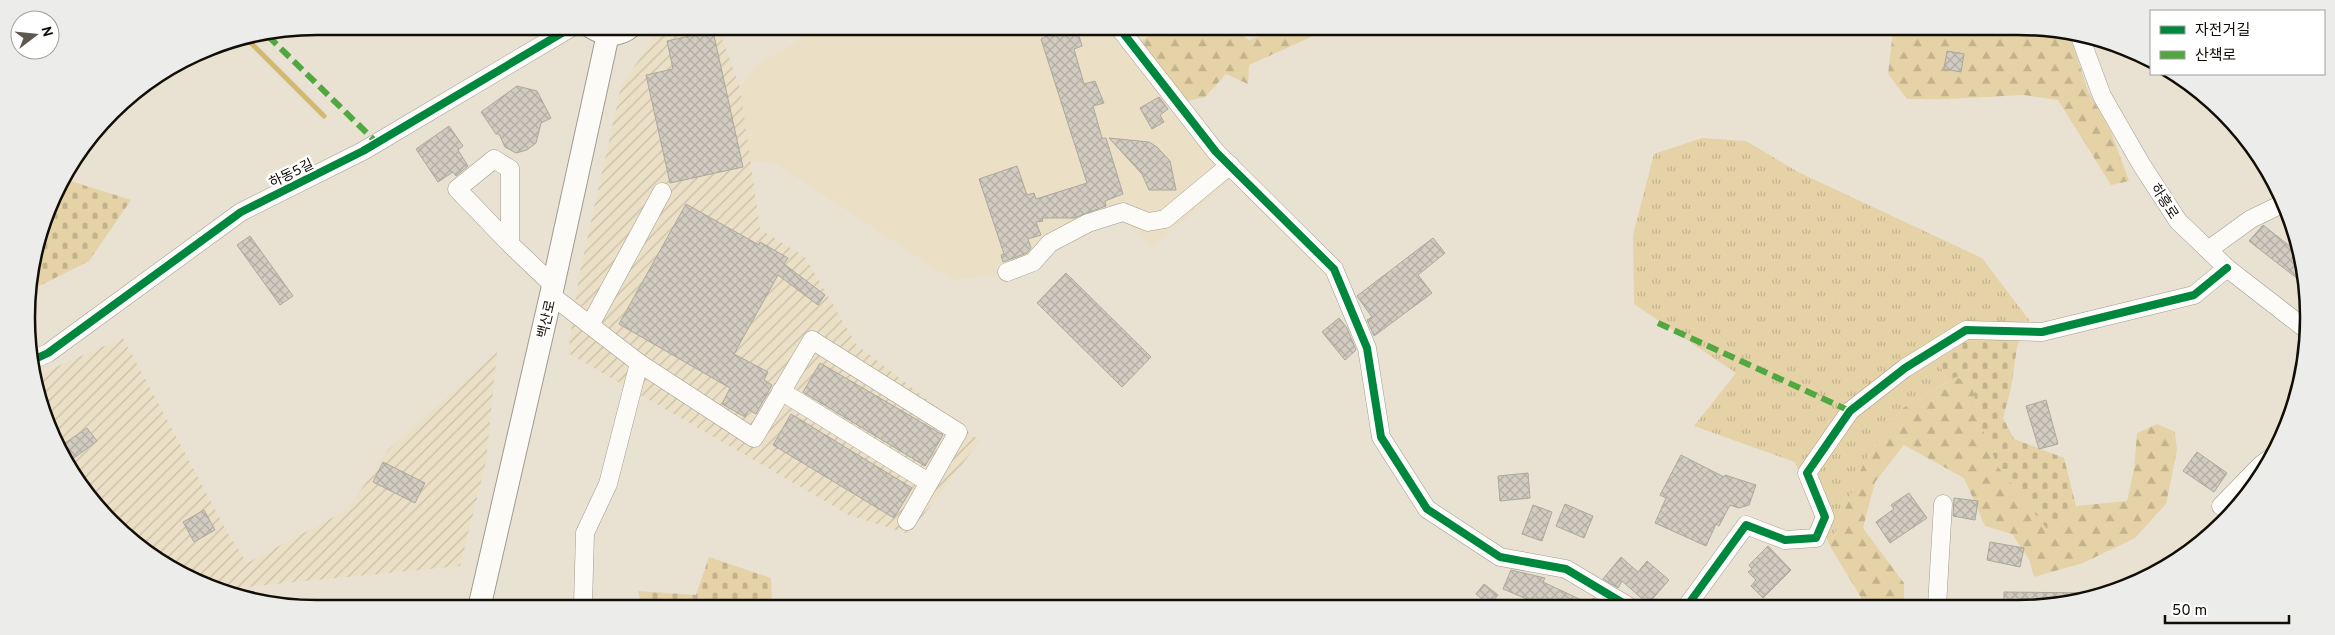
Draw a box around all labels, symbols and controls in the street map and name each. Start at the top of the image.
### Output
north arrow [10,10,60,60]
legend [2150,10,2325,75]
text: 자전거길 [2195,22,2250,41]
text: N [36,25,56,39]
text: 산책로 [2195,47,2236,66]
street label: 하동5길 [267,156,317,192]
street label: 하흥로 [2146,181,2181,223]
street label: 백산로 [535,298,560,340]
scale bar [2165,592,2289,624]
text: 50 m [2172,602,2207,621]

